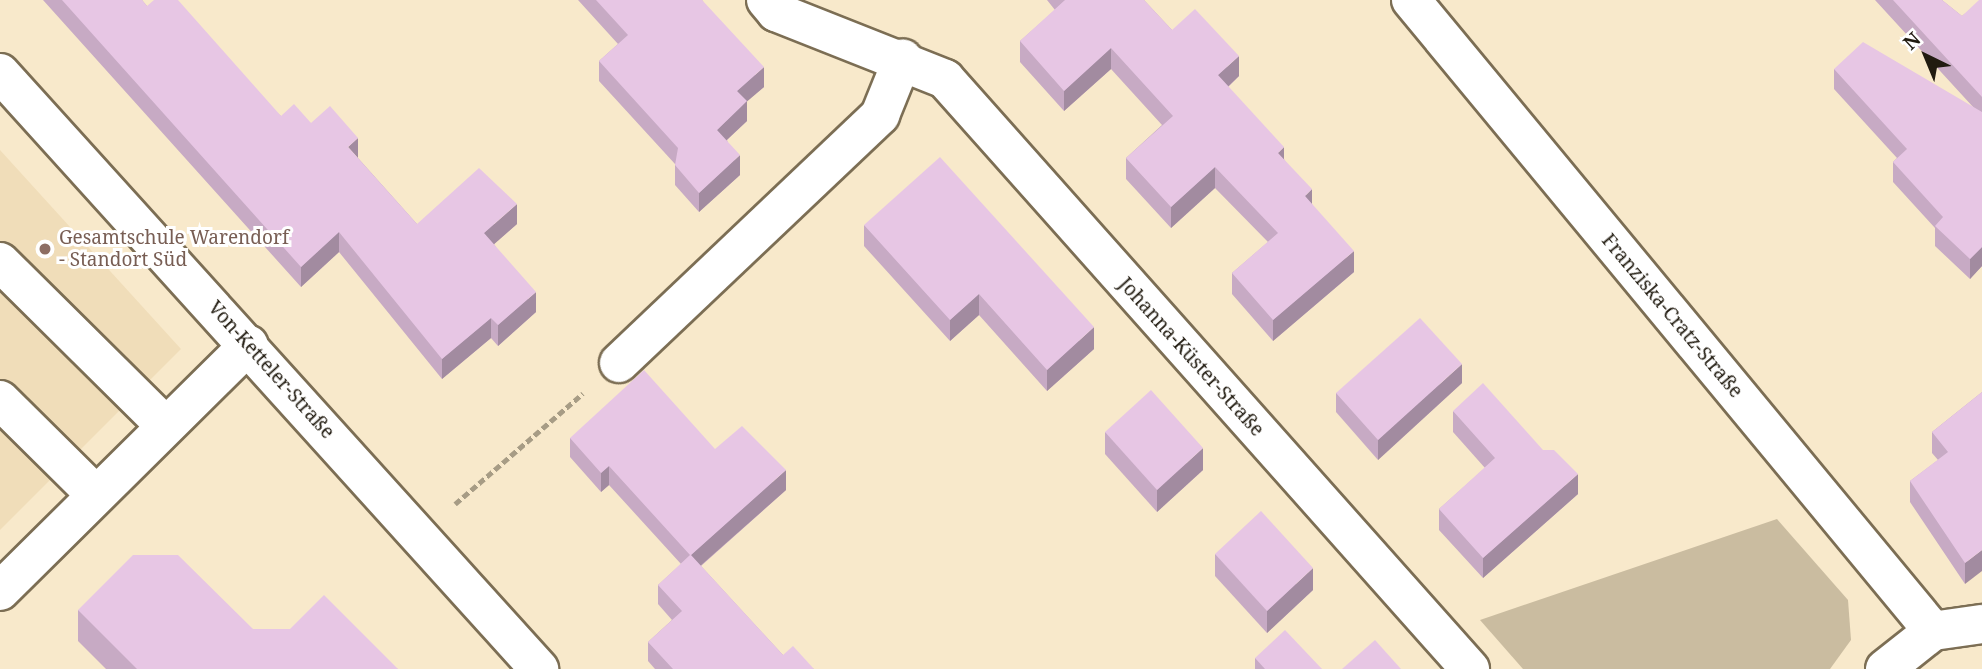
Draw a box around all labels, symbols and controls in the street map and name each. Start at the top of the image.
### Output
north arrow [1891,21,1961,91]
text: N [1897,26,1926,55]
place label: Gesamtschule Warendorf - Standort Süd [59,227,289,271]
street label: Franziska-Cratz-Straße [1597,229,1747,403]
marker: Gesamtschule Warendorf - Standort Süd [37,241,53,257]
street label: Johanna-Küster-Straße [1114,273,1268,441]
street label: Von-Ketteler-Straße [203,297,339,443]

